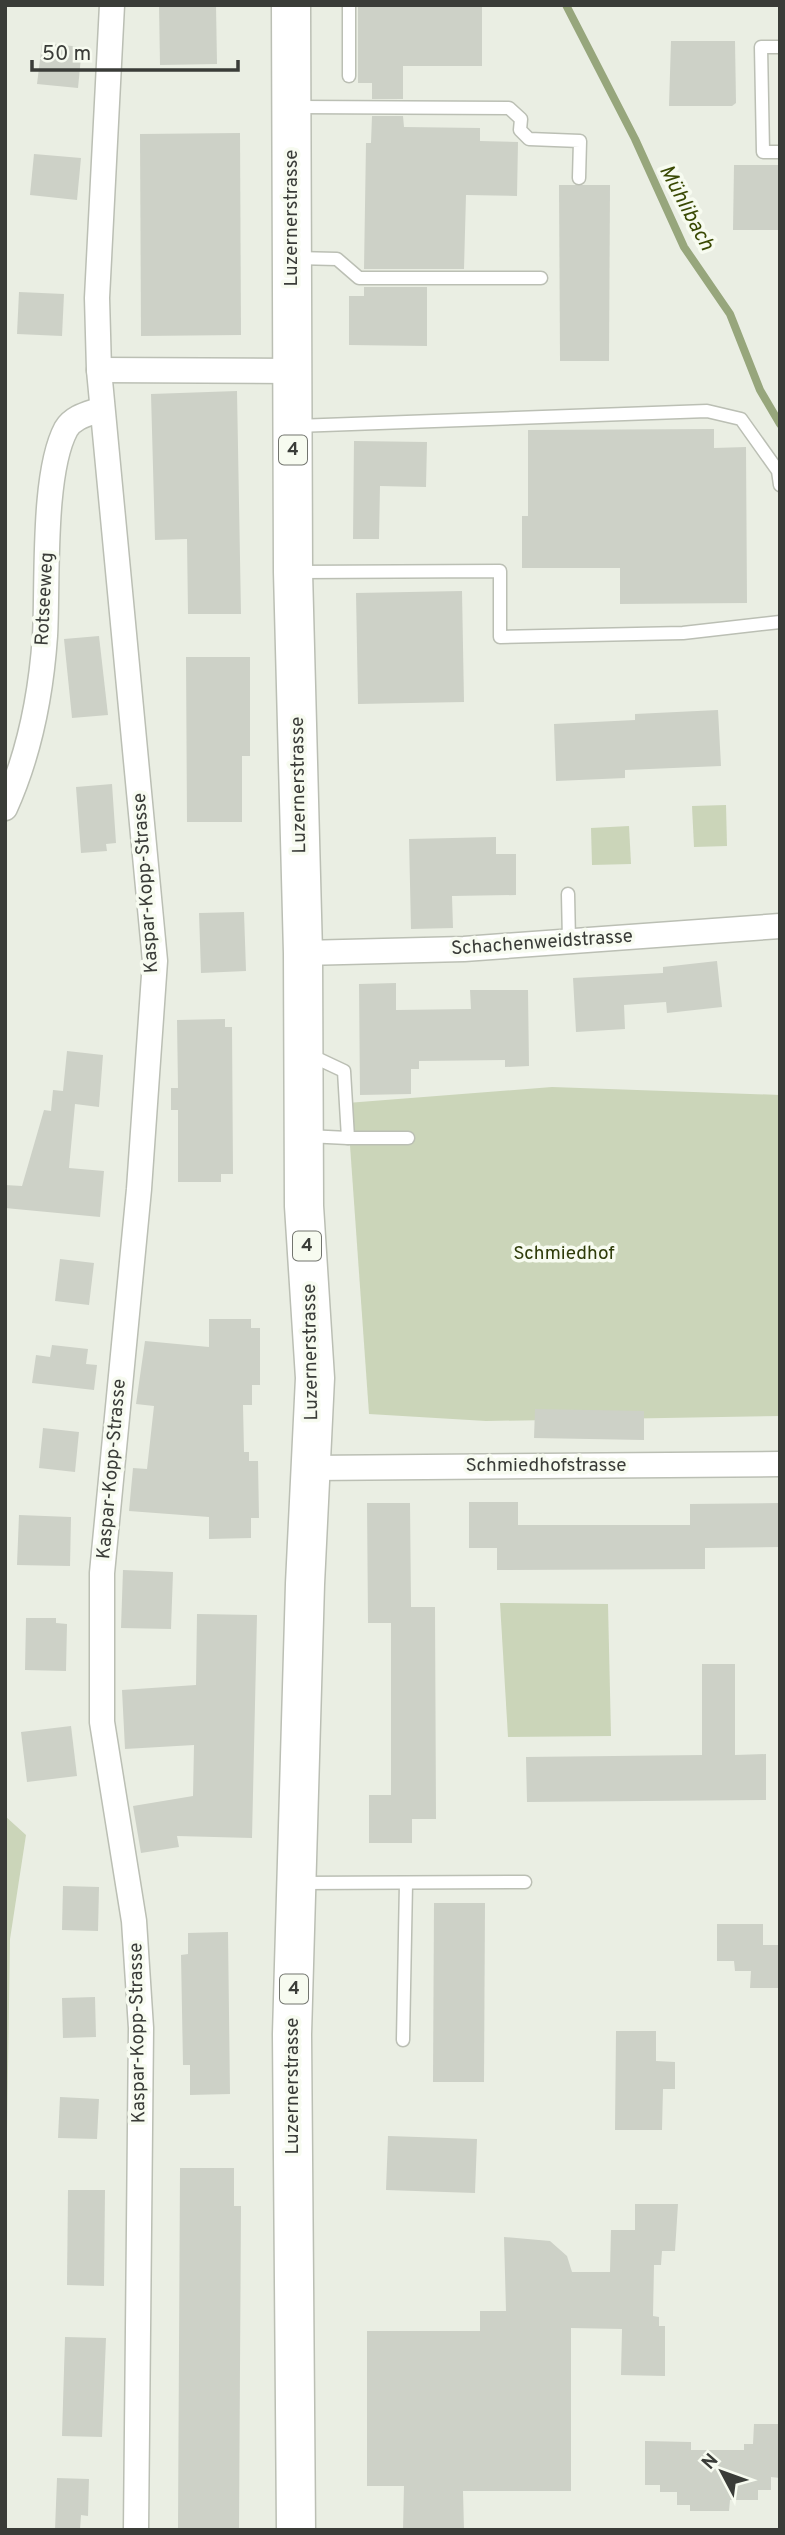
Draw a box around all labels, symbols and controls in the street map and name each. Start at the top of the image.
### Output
scale bar [32,28,238,72]
text: 50 m [42,41,91,68]
street label: Luzernerstrasse [280,149,304,287]
water label: Mühlibach [652,160,720,256]
road number: 4 [279,436,307,464]
street label: Rotseeweg [31,552,59,646]
street label: Luzernerstrasse [286,716,312,854]
street label: Kaspar-Kopp-Strasse [128,792,164,974]
street label: Schachenweidstrasse [450,925,634,961]
road number: 4 [293,1232,321,1260]
park label: Schmiedhof [513,1242,615,1266]
street label: Luzernerstrasse [298,1283,324,1421]
street label: Kaspar-Kopp-Strasse [92,1378,132,1560]
street label: Schmiedhofstrasse [466,1454,626,1478]
street label: Kaspar-Kopp-Strasse [124,1942,152,2124]
road number: 4 [280,1975,308,2004]
street label: Luzernerstrasse [281,2017,305,2155]
north arrow [687,2437,757,2507]
text: N [697,2449,724,2475]

